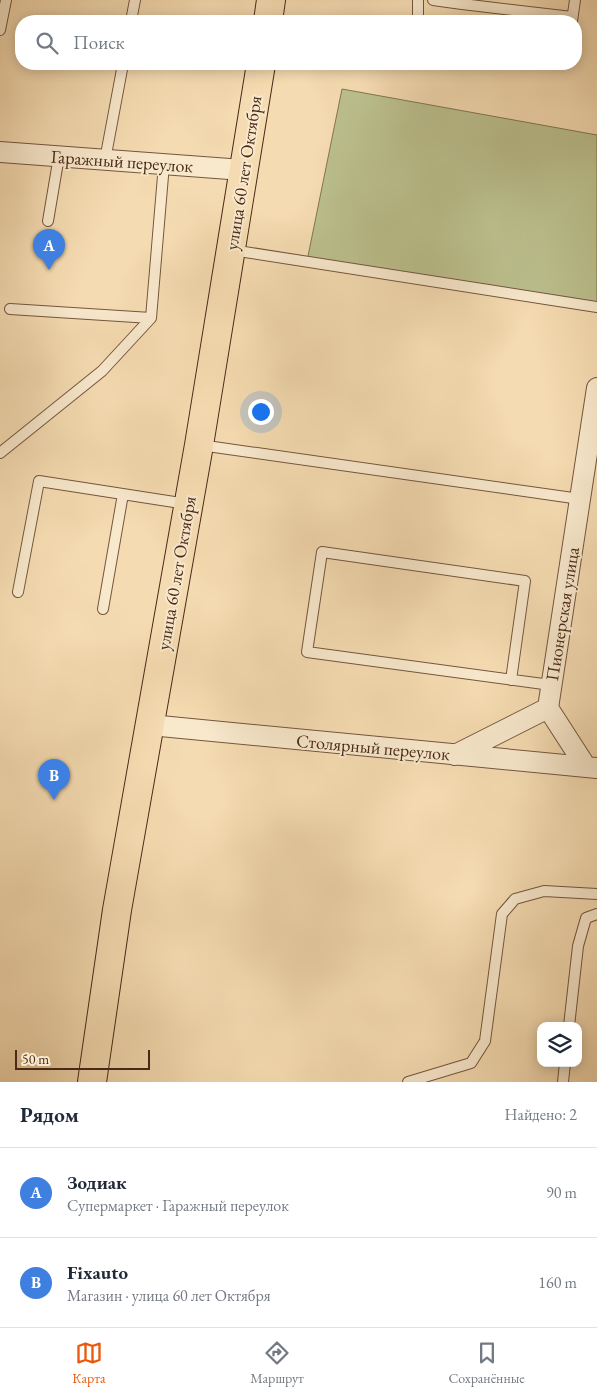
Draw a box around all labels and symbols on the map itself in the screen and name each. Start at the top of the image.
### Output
street label: улица 60 лет Октября [219,94,267,252]
street label: Гаражный переулок [50,145,194,177]
pin: A [33,229,65,270]
your location [248,399,274,425]
street label: улица 60 лет Октября [151,494,201,652]
street label: Пионерская улица [540,545,584,683]
street label: Столярный переулок [295,729,451,765]
pin: B [38,759,70,800]
scale bar [15,1047,150,1070]

